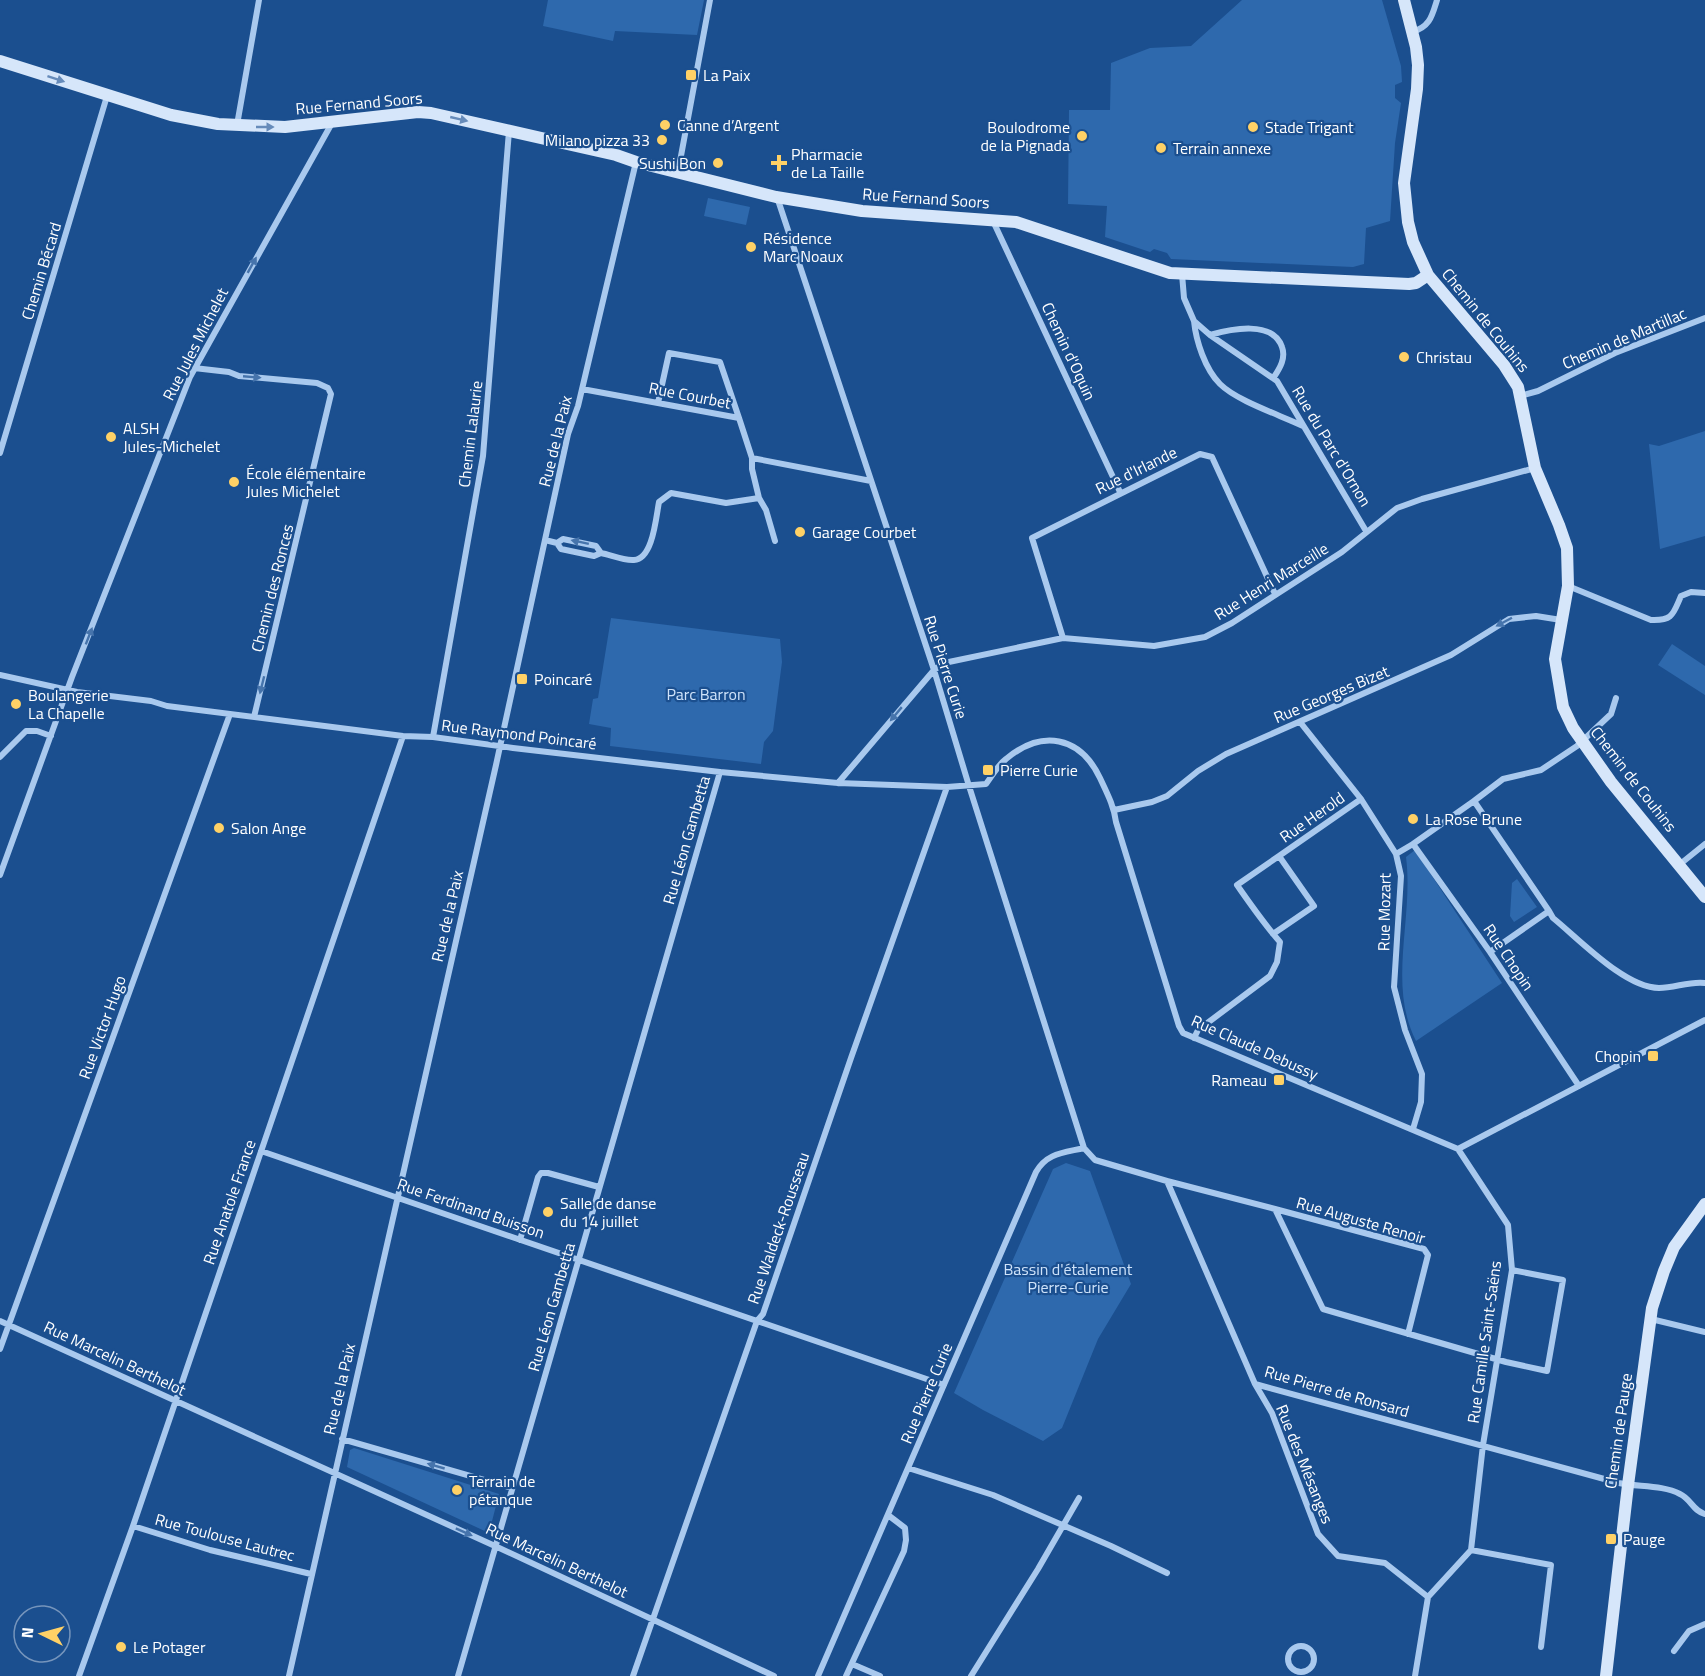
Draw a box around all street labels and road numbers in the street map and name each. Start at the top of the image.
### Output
street label: Rue Fernand Soors [295,85,423,121]
street label: Rue Fernand Soors [862,182,990,214]
street label: Chemin Bécard [15,219,67,323]
street label: Chemin de Couhins [1436,263,1536,377]
street label: Rue Jules Michelet [156,283,234,405]
street label: Chemin d'Oquin [1036,298,1102,404]
street label: Chemin de Martillac [1558,301,1690,375]
street label: Rue Courbet [647,375,733,415]
street label: Chemin Lalaurie [452,379,488,489]
street label: Rue du Parc d'Ornon [1286,381,1378,511]
street label: Rue de la Paix [532,393,578,489]
street label: Rue d'Irlande [1091,440,1181,500]
street label: Chemin des Ronces [245,522,299,654]
street label: Rue Henri Marceille [1209,536,1333,626]
street label: Rue Pierre Curie [918,612,974,722]
street label: Rue Georges Bizet [1270,659,1393,729]
street label: Rue Raymond Poincaré [440,713,598,755]
street label: Chemin de Couhins [1585,721,1683,837]
street label: Rue Léon Gambetta [656,773,716,907]
street label: Rue Herold [1275,786,1349,848]
street label: Rue de la Paix [425,868,469,964]
street label: Rue Mozart [1371,872,1397,951]
street label: Rue Chopin [1478,919,1540,995]
street label: Rue Victor Hugo [72,972,132,1082]
street label: Rue Claude Debussy [1188,1008,1323,1086]
street label: Rue Anatole France [196,1136,262,1268]
street label: Rue Waldeck-Rousseau [741,1149,815,1307]
street label: Rue Ferdinand Buisson [394,1172,548,1244]
street label: Rue Auguste Renoir [1294,1190,1429,1250]
street label: Rue Léon Gambetta [521,1240,581,1374]
street label: Rue Camille Saint-Saëns [1461,1259,1507,1425]
street label: Rue Marcelin Berthelot [40,1314,190,1402]
street label: Rue Pierre Curie [894,1339,958,1447]
street label: Rue de la Paix [317,1341,361,1437]
street label: Rue Pierre de Ronsard [1262,1359,1412,1423]
street label: Chemin de Pauge [1598,1372,1638,1490]
street label: Rue des Mésanges [1270,1401,1340,1527]
street label: Rue Toulouse Lautrec [152,1507,298,1567]
street label: Rue Marcelin Berthelot [482,1516,632,1604]

